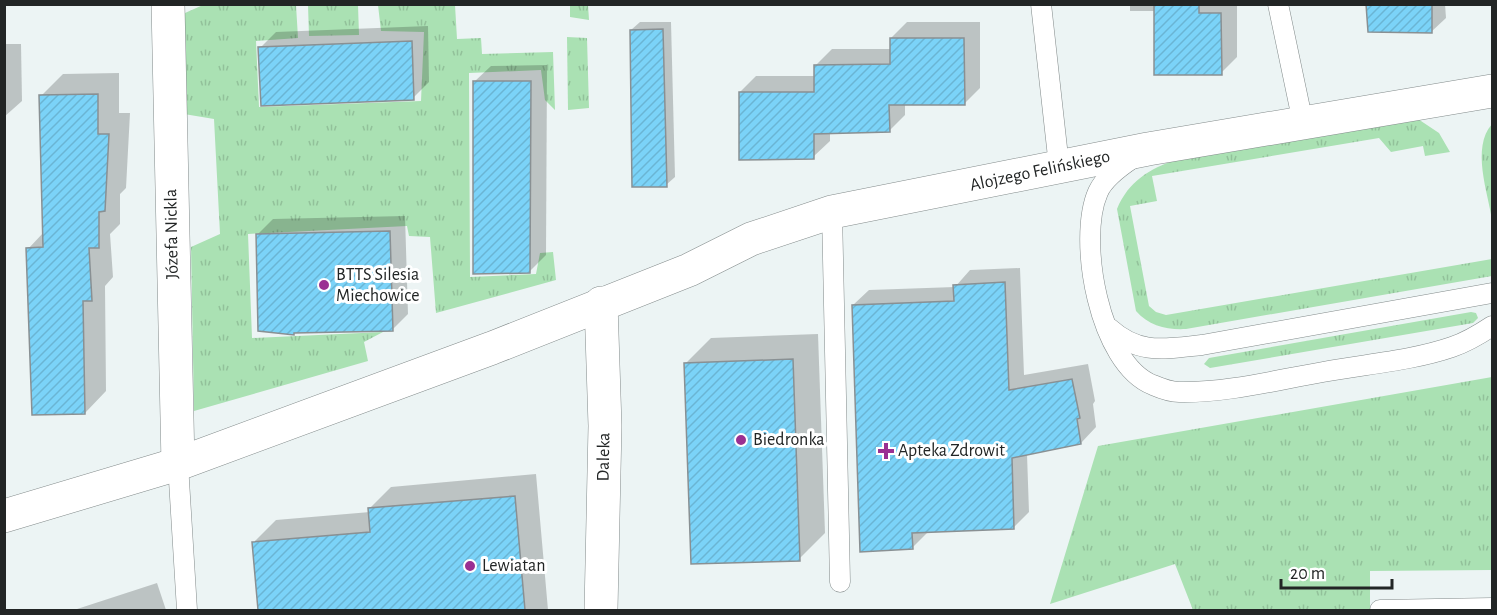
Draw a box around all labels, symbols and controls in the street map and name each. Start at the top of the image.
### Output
street label: Alojzego Felińskiego [968,147,1112,195]
street label: Józefa Nickla [162,189,182,279]
place label: BTTS Silesia Miechowice [336,266,419,305]
marker: BTTS Silesia Miechowice [317,278,331,292]
place label: Biedronka [753,431,825,449]
street label: Daleka [595,432,613,482]
marker: Biedronka [734,433,748,447]
place label: Apteka Zdrowit [898,442,1005,460]
marker: Apteka Zdrowit [879,444,893,458]
scale bar [1281,552,1392,590]
place label: Lewiatan [482,557,546,575]
marker: Lewiatan [463,559,477,573]
text: 20 m [1290,565,1325,583]

